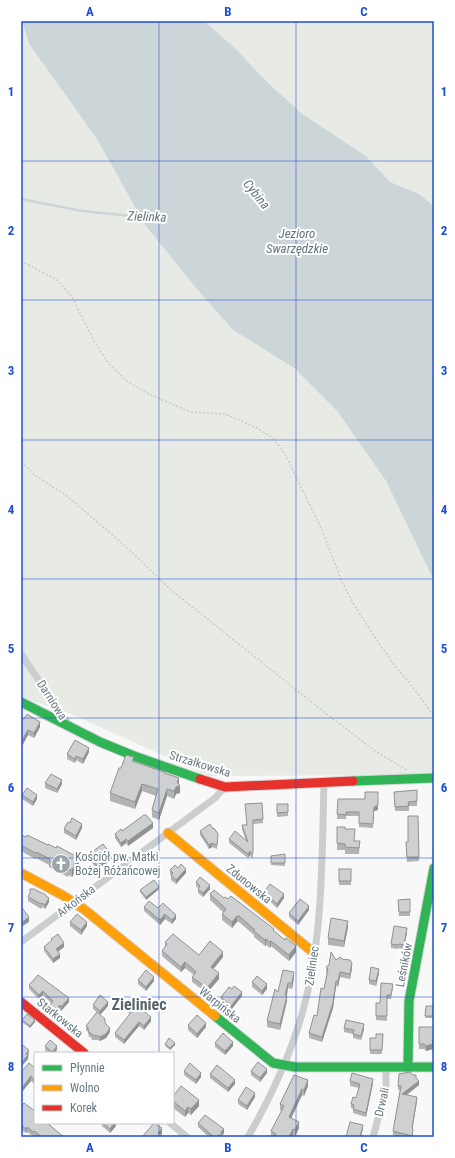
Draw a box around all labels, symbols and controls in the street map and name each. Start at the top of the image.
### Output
text: A [86,4,94,19]
text: B [224,4,232,19]
text: C [360,4,368,19]
text: 1 [8,84,14,99]
text: 1 [441,84,447,99]
water label: Cybina [240,177,273,212]
water label: Zielinka [126,208,167,225]
text: 2 [8,223,15,238]
text: 2 [441,223,448,238]
water label: Jezioro Swarzędzkie [266,226,328,256]
text: 3 [8,363,14,378]
text: 3 [441,363,447,378]
text: 4 [8,502,15,517]
text: 4 [441,502,448,517]
text: 5 [8,641,15,656]
text: 5 [441,641,448,656]
street label: Darniowa [34,678,70,723]
street label: Strzałkowska [168,748,233,780]
text: 6 [8,780,15,795]
text: 6 [441,780,448,795]
place label: Kościół pw. Matki Bożej Różańcowej [75,850,161,878]
church icon: Kościół pw. Matki Bożej Różańcowej [50,853,72,875]
street label: Zdunowska [224,862,275,907]
street label: Arkońska [54,882,98,920]
text: 7 [8,920,15,935]
text: 7 [441,920,448,935]
street label: Leśników [393,942,415,988]
street label: Zieliniec [302,945,322,987]
street label: Warpińska [196,984,244,1026]
street label: Starkowska [34,995,86,1041]
district label: Zieliniec [111,995,167,1014]
legend [34,1052,174,1124]
text: 8 [8,1059,14,1074]
text: 8 [441,1059,447,1074]
text: Płynnie [70,1061,105,1075]
text: Wolno [70,1081,100,1095]
street label: Drwali [372,1086,392,1118]
text: Korek [70,1101,98,1115]
text: A [86,1140,94,1155]
text: B [224,1140,232,1155]
text: C [360,1140,368,1155]

